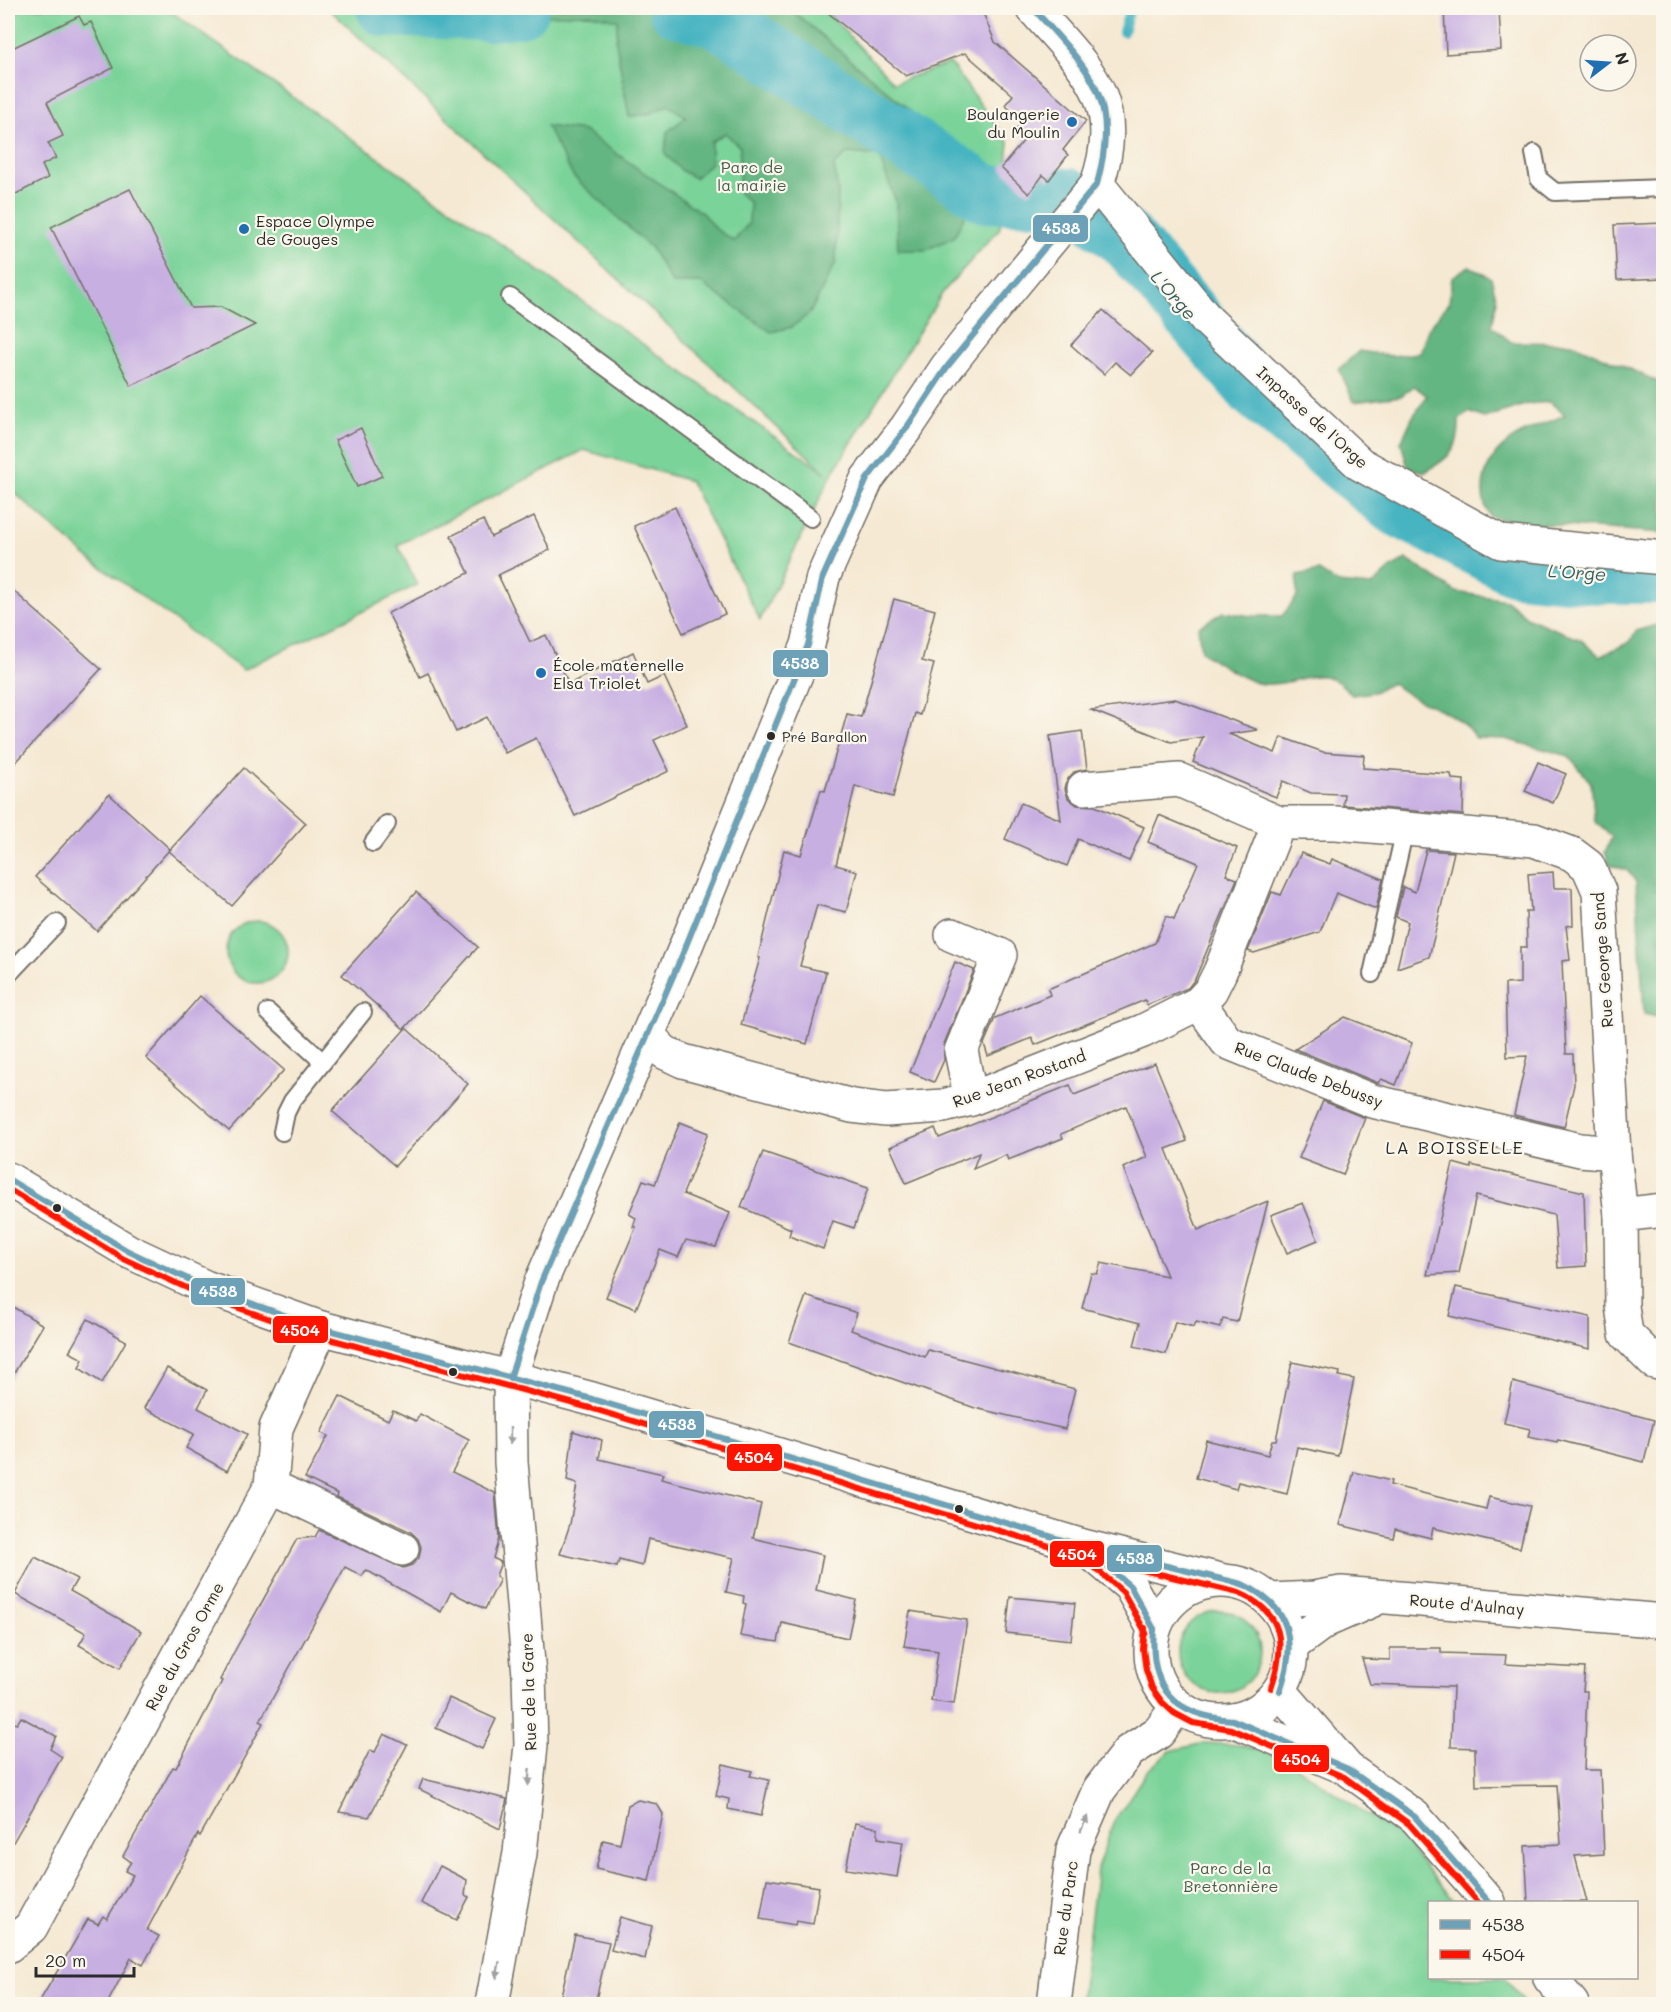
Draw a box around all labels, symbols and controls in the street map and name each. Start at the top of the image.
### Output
north arrow [1578,33,1638,93]
text: N [1611,50,1635,67]
place label: Boulangerie du Moulin [967,103,1060,142]
marker: Boulangerie du Moulin [1065,115,1079,129]
park label: Parc de la mairie [717,156,787,195]
place label: Espace Olympe de Gouges [256,210,375,249]
line badge: 4538 [1032,214,1089,243]
text: 4538 [1041,217,1081,238]
marker: Espace Olympe de Gouges [237,222,251,236]
water label: L'Orge [1146,265,1202,325]
street label: Impasse de l'Orge [1253,361,1373,473]
water label: L'Orge [1547,558,1607,586]
line badge: 4538 [772,649,829,678]
text: 4538 [780,652,820,673]
place label: École maternelle Elsa Triolet [553,654,685,693]
marker: École maternelle Elsa Triolet [534,666,548,680]
place label: Pré Barallon [782,727,867,746]
marker: Pré Barallon [765,730,777,742]
street label: Rue George Sand [1587,892,1617,1028]
street label: Rue Claude Debussy [1232,1036,1386,1112]
street label: Rue Jean Rostand [950,1044,1088,1112]
district label: LA BOISSELLE [1386,1135,1524,1159]
unlabelled marker [51,1202,63,1214]
line badge: 4538 [190,1277,246,1306]
text: 4538 [198,1280,238,1301]
line badge: 4504 [272,1315,329,1344]
text: 4504 [280,1319,320,1340]
unlabelled marker [447,1366,459,1378]
line badge: 4538 [648,1410,705,1439]
text: 4538 [657,1413,697,1434]
one-way arrow [506,1427,515,1446]
line badge: 4504 [726,1443,783,1472]
text: 4504 [734,1446,774,1467]
unlabelled marker [953,1503,965,1515]
line badge: 4504 [1049,1540,1105,1568]
text: 4504 [1057,1543,1097,1564]
line badge: 4538 [1106,1544,1163,1573]
text: 4538 [1115,1547,1155,1568]
street label: Rue du Gros Orme [140,1578,228,1714]
street label: Route d'Aulnay [1409,1589,1525,1619]
street label: Rue de la Gare [515,1633,541,1751]
line badge: 4504 [1273,1744,1330,1773]
text: 4504 [1281,1748,1321,1769]
one-way arrow [524,1768,533,1787]
one-way arrow [1080,1815,1089,1832]
park label: Parc de la Bretonnière [1184,1857,1278,1896]
street label: Rue du Parc [1048,1859,1082,1957]
legend [1428,1901,1638,1979]
text: 4538 [1482,1912,1525,1936]
scale bar [36,1940,134,1978]
text: 4504 [1482,1942,1525,1966]
text: 20 m [45,1948,86,1972]
one-way arrow [493,1960,502,1979]

